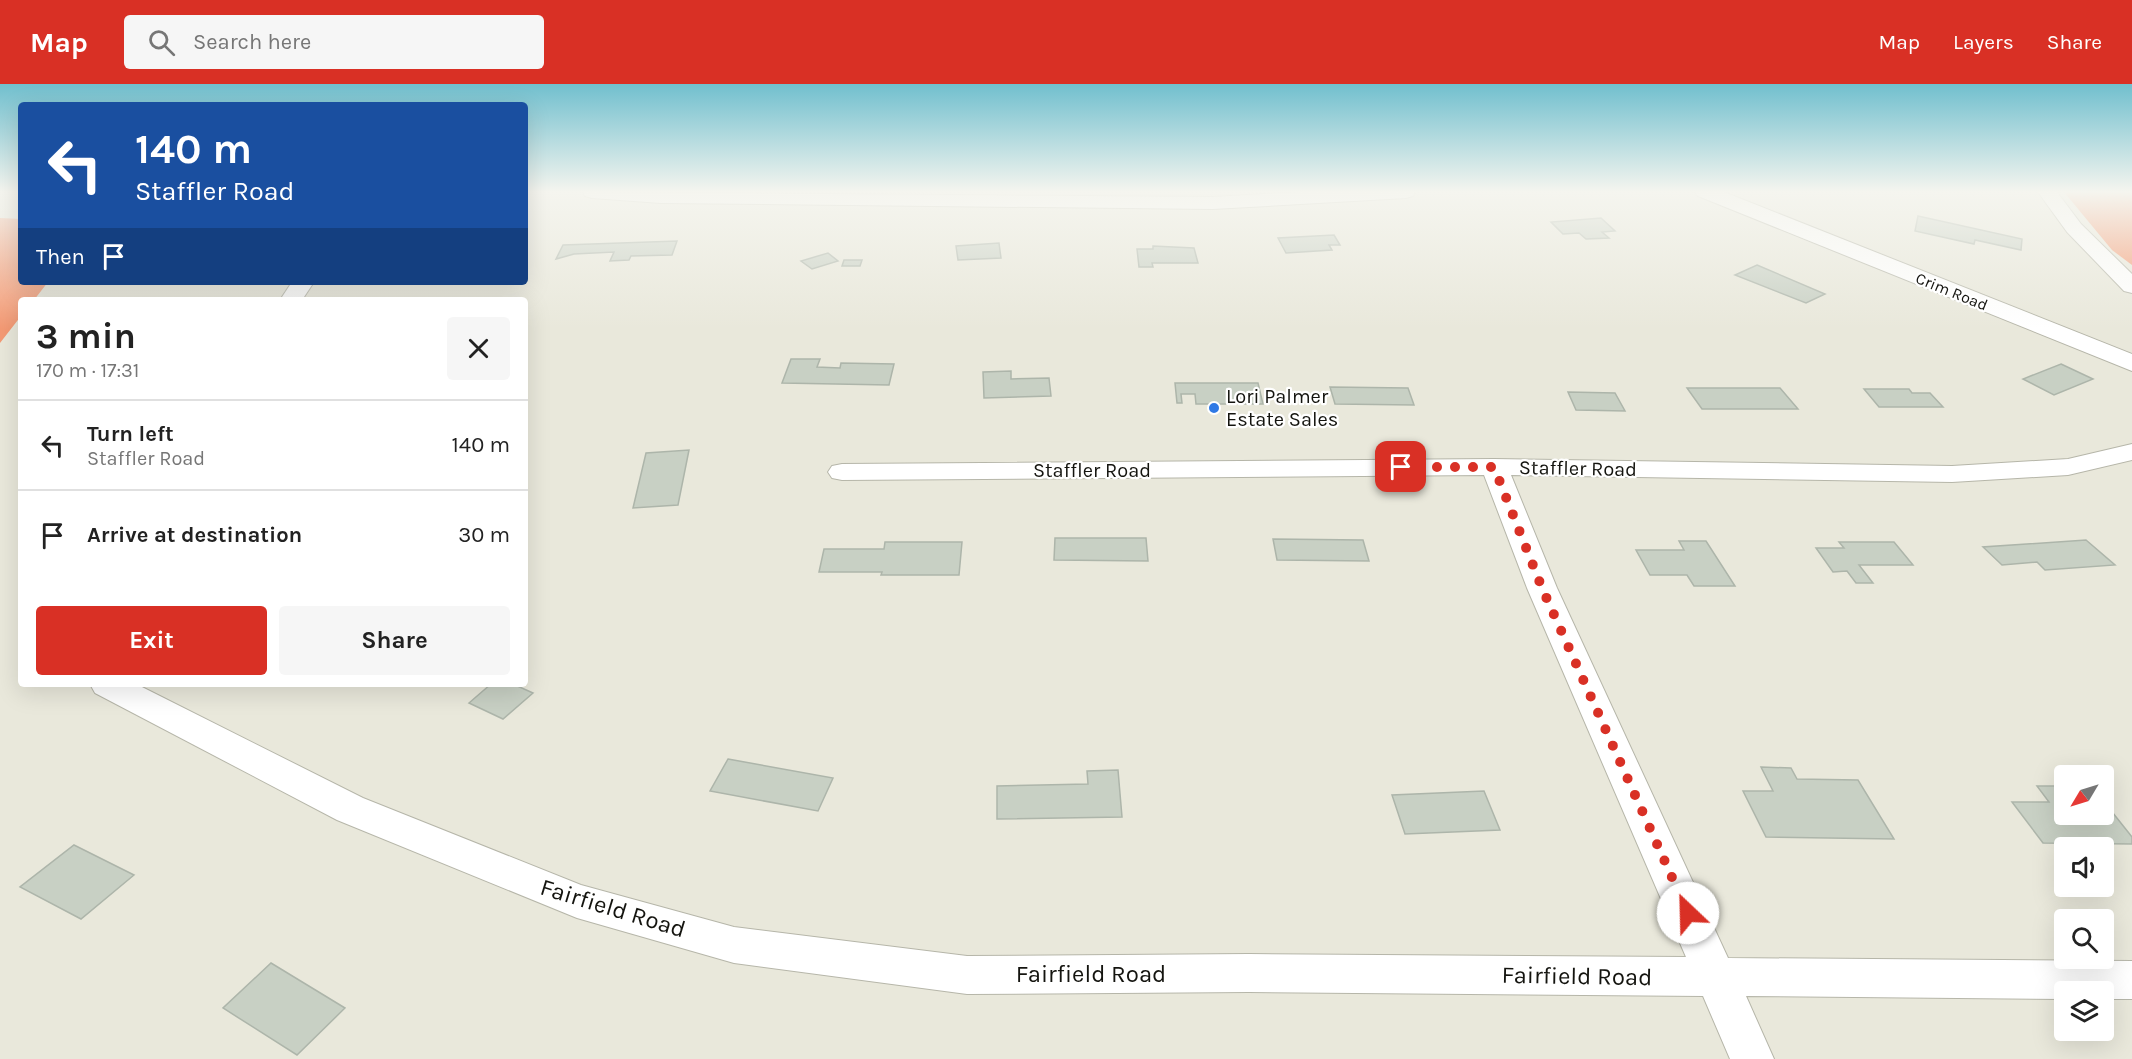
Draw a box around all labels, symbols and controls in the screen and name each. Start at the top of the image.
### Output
search box [124,15,544,69]
text: Map [30,26,88,59]
icon: search [145,26,178,59]
text: Search here [193,29,311,55]
text: Map [1878,30,1920,54]
text: Layers [1953,30,2014,54]
text: Share [2047,30,2102,54]
text: 140 m [135,124,252,174]
icon: left [36,126,114,204]
text: Staffler Road [135,175,295,207]
icon: arrive [97,240,130,273]
text: Then [36,244,85,270]
street label: Crim Road [1913,268,1991,315]
text: 3 min [36,315,136,357]
button: close [447,317,510,380]
text: 170 m · 17:31 [36,359,139,382]
place label: Lori Palmer Estate Sales [1226,385,1338,431]
marker: Lori Palmer Estate Sales [1207,401,1221,415]
text: Turn left [87,421,174,447]
icon: left [36,429,69,462]
text: 140 m [452,432,510,458]
pin [1375,441,1426,492]
text: Staffler Road [87,447,205,470]
icon: arrive [1384,450,1417,483]
street label: Staffler Road [1519,456,1637,481]
street label: Staffler Road [1033,459,1151,482]
icon: arrive [36,519,69,552]
text: Arrive at destination [87,522,302,548]
text: 30 m [458,522,510,548]
button: Exit [36,606,267,675]
button: Share [279,606,510,675]
north arrow [2054,765,2114,825]
map controls [2054,765,2114,1041]
button: sound [2054,837,2114,897]
street label: Fairfield Road [537,873,689,943]
position arrow [1656,881,1720,945]
button: search [2054,909,2114,969]
street label: Fairfield Road [1016,960,1166,988]
street label: Fairfield Road [1501,961,1653,991]
button: layers [2054,981,2114,1041]

